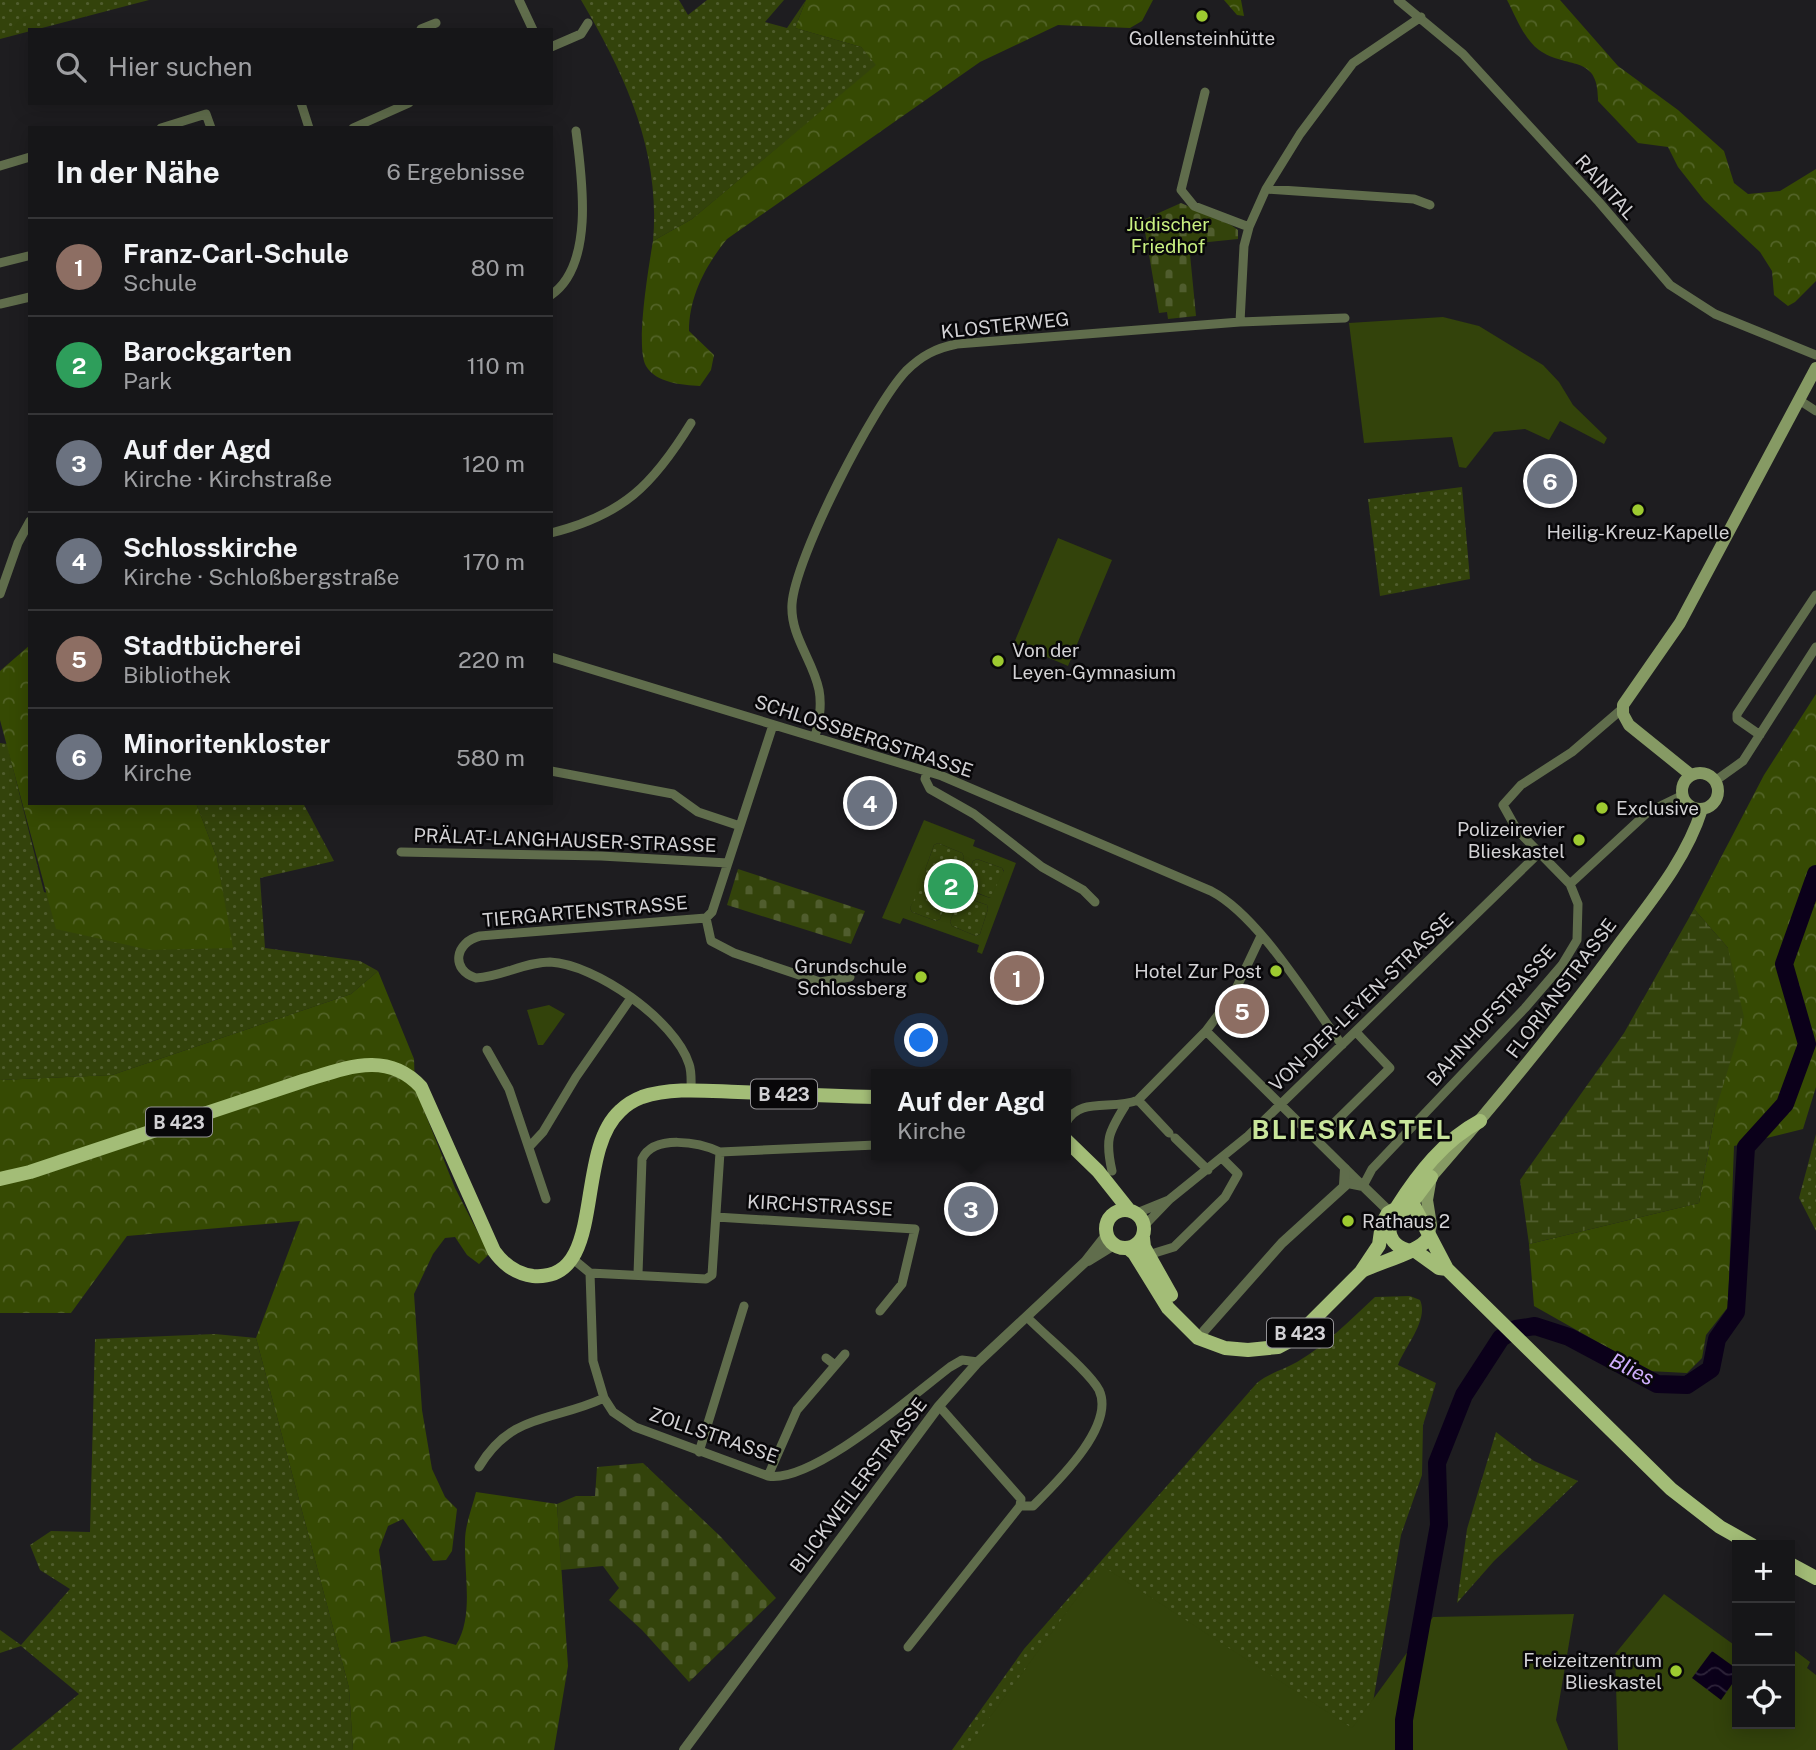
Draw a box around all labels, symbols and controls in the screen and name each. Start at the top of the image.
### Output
marker: Gollensteinhütte [1194,8,1210,24]
place label: Gollensteinhütte [1129,27,1275,49]
search box [28,28,553,105]
icon: search [52,48,90,86]
text: Hier suchen [108,51,253,82]
street label: RAINTAL [1571,150,1641,224]
text: In der Nähe [56,154,220,190]
text: 6 Ergebnisse [387,158,525,185]
park label: Jüdischer Friedhof [1126,213,1210,257]
text: Franz-Carl-Schule [123,238,349,269]
text: 1 [74,254,84,281]
text: 80 m [471,254,525,281]
text: Schule [123,269,197,296]
street label: KLOSTERWEG [940,307,1070,343]
text: Barockgarten [123,336,292,367]
text: 2 [72,352,86,379]
text: 110 m [467,352,525,379]
text: Park [123,367,172,394]
text: Auf der Agd [123,434,271,465]
text: 3 [71,450,87,477]
text: 120 m [462,450,525,477]
pin: 6 [1527,455,1573,507]
text: Kirche · Kirchstraße [123,465,332,492]
marker: Heilig-Kreuz-Kapelle [1630,502,1646,518]
place label: Heilig-Kreuz-Kapelle [1546,521,1730,543]
text: Schlosskirche [123,532,298,563]
text: 4 [71,548,87,575]
text: 170 m [463,548,525,575]
text: Kirche · Schloßbergstraße [123,563,400,590]
text: Stadtbücherei [123,630,301,661]
place label: Von der Leyen-Gymnasium [1012,639,1176,683]
text: 5 [71,646,87,673]
text: 220 m [458,646,525,673]
marker: Von der Leyen-Gymnasium [990,653,1006,669]
text: Bibliothek [123,661,231,688]
street label: SCHLOSSBERGSTRASSE [752,690,976,782]
text: Minoritenkloster [123,728,330,759]
text: 6 [71,744,87,771]
text: 580 m [456,744,525,771]
text: Kirche [123,759,192,786]
pin: 4 [847,777,893,829]
place label: Exclusive [1616,797,1699,819]
marker: Exclusive [1594,800,1610,816]
place label: Polizeirevier Blieskastel [1457,818,1565,862]
street label: PRÄLAT-LANGHAUSER-STRASSE [413,824,717,856]
marker: Polizeirevier Blieskastel [1571,832,1587,848]
pin: 2 [928,860,974,912]
street label: TIERGARTENSTRASSE [481,891,689,931]
street label: VON-DER-LEYEN-STRASSE [1265,908,1457,1096]
street label: FLORIANSTRASSE [1501,914,1621,1062]
street label: BAHNHOFSTRASSE [1422,940,1560,1090]
pin: 1 [994,952,1040,1004]
place label: Grundschule Schlossberg [794,955,907,999]
place label: Hotel Zur Post [1134,960,1262,982]
marker: Hotel Zur Post [1268,963,1284,979]
marker: Grundschule Schlossberg [913,969,929,985]
pin: 5 [1219,985,1265,1037]
your location [904,1023,938,1057]
popup [871,1069,1071,1160]
road number: B 423 [751,1079,817,1108]
text: Auf der Agd [897,1086,1045,1117]
road number: B 423 [146,1107,212,1136]
district label: BLIESKASTEL [1252,1114,1452,1145]
text: Kirche [897,1117,966,1144]
pin: 3 [948,1183,994,1235]
street label: KIRCHSTRASSE [747,1190,893,1220]
place label: Rathaus 2 [1362,1210,1450,1232]
marker: Rathaus 2 [1340,1213,1356,1229]
road number: B 423 [1267,1318,1333,1348]
water label: Blies [1606,1348,1658,1390]
street label: BLICKWEILERSTRASSE [785,1393,931,1577]
street label: ZOLLSTRASSE [646,1403,782,1467]
map controls [1732,1540,1795,1729]
button: + [1732,1540,1795,1603]
button: − [1732,1603,1795,1666]
place label: Freizeitzentrum Blieskastel [1523,1649,1662,1693]
marker: Freizeitzentrum Blieskastel [1668,1663,1684,1679]
button: locate [1732,1666,1795,1729]

